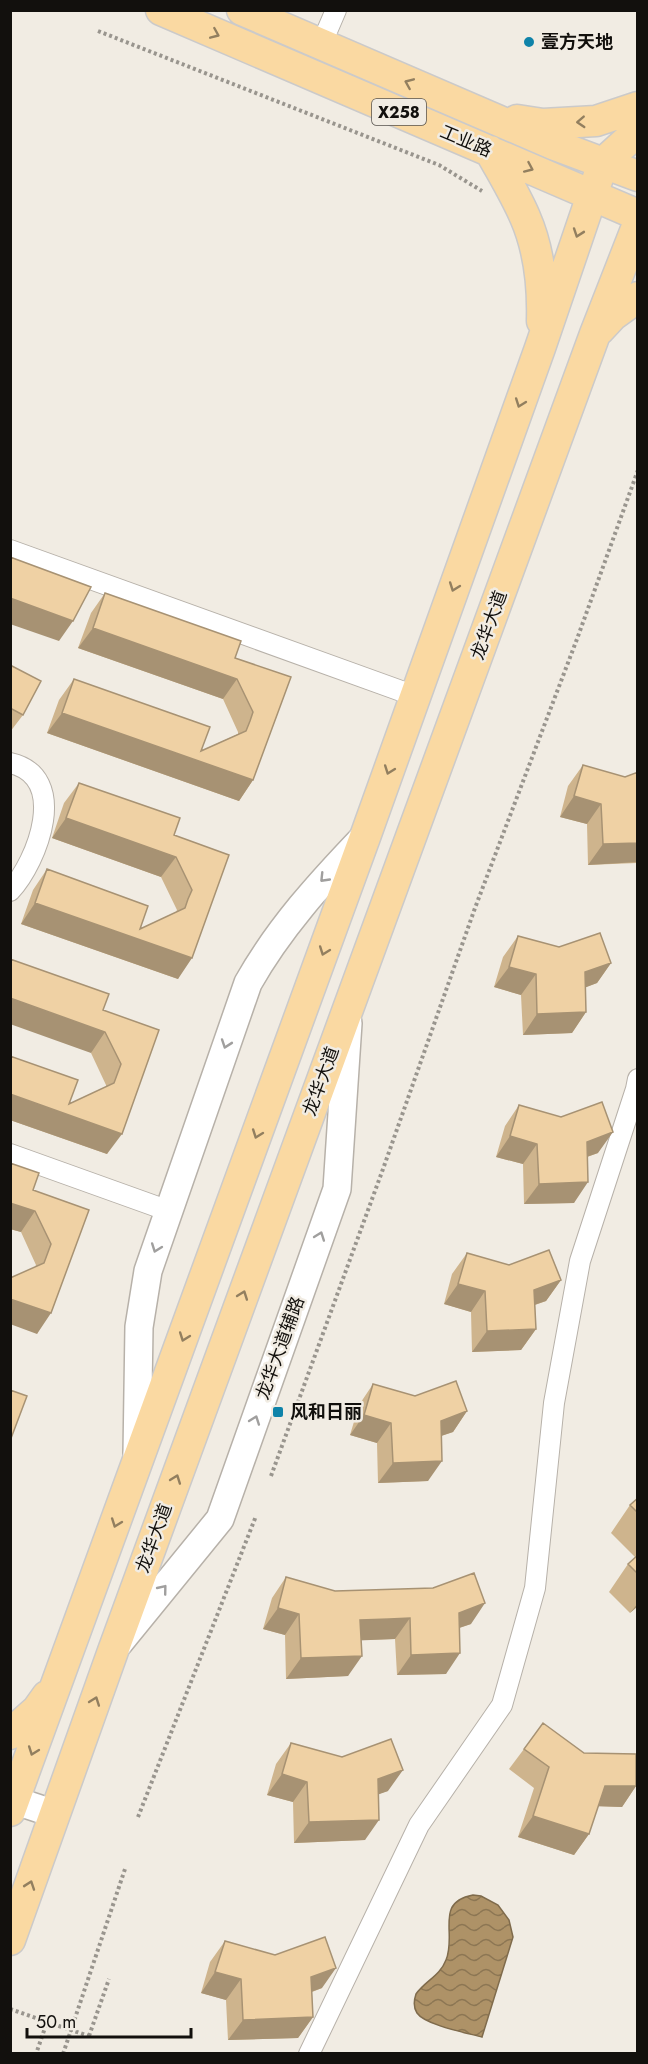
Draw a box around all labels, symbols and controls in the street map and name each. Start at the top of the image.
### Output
one-way arrow [209,26,220,38]
place label: 壹方天地 [541,29,613,55]
marker: 壹方天地 [522,35,536,49]
one-way arrow [404,78,415,90]
road number: X258 [372,99,426,125]
one-way arrow [577,116,586,129]
street label: 工业路 [436,118,496,164]
one-way arrow [523,161,534,173]
one-way arrow [573,227,586,238]
one-way arrow [515,397,528,408]
one-way arrow [449,581,462,591]
street label: 龙华大道 [464,587,514,663]
one-way arrow [383,764,396,775]
one-way arrow [321,871,332,882]
one-way arrow [318,945,331,956]
one-way arrow [221,1038,234,1049]
street label: 龙华大道 [296,1043,346,1119]
one-way arrow [252,1128,265,1139]
one-way arrow [312,1231,325,1242]
one-way arrow [150,1243,163,1253]
one-way arrow [236,1291,248,1302]
street label: 龙华大道辅路 [249,1293,311,1403]
one-way arrow [178,1331,191,1342]
place label: 风和日丽 [290,1399,362,1425]
marker: 风和日丽 [271,1405,285,1419]
one-way arrow [247,1415,260,1426]
one-way arrow [169,1474,181,1485]
street label: 龙华大道 [129,1500,179,1576]
one-way arrow [111,1517,124,1528]
one-way arrow [155,1585,166,1596]
one-way arrow [87,1696,100,1707]
one-way arrow [28,1745,41,1756]
one-way arrow [22,1880,35,1891]
scale bar [27,2001,190,2039]
text: 50 m [36,2009,76,2035]

